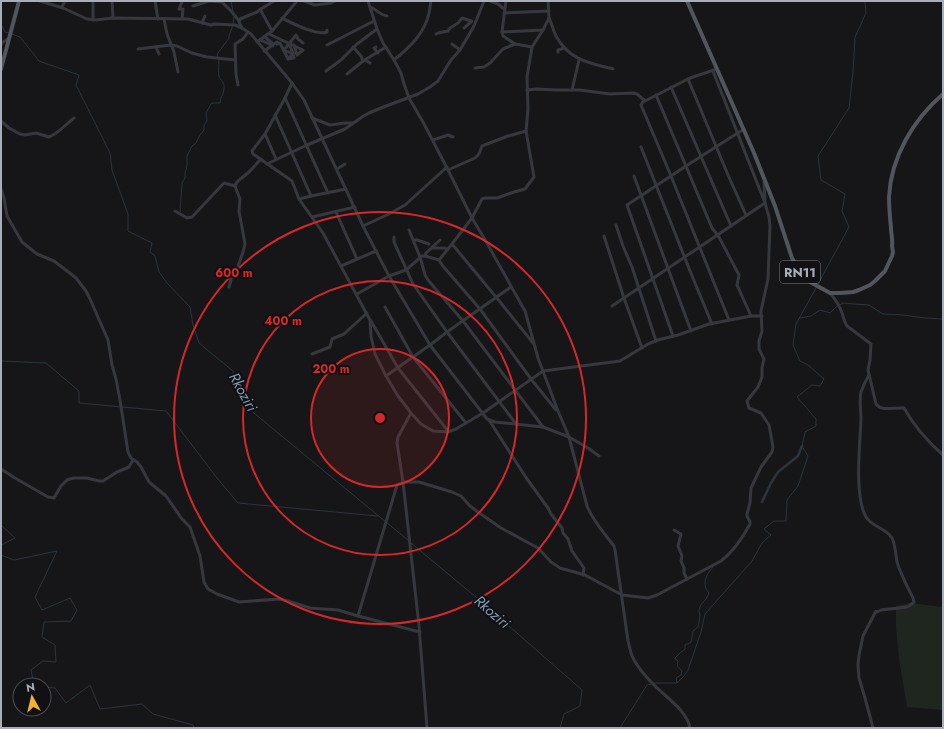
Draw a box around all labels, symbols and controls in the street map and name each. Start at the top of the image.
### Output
road number: RN11 [780,261,820,283]
text: 600 m [215,264,253,282]
text: 400 m [264,312,302,330]
text: 200 m [312,360,350,378]
water label: Rkoziri [223,369,263,416]
centre of rings [373,411,387,425]
water label: Rkoziri [469,590,515,634]
north arrow [12,677,52,717]
text: N [25,679,36,696]

